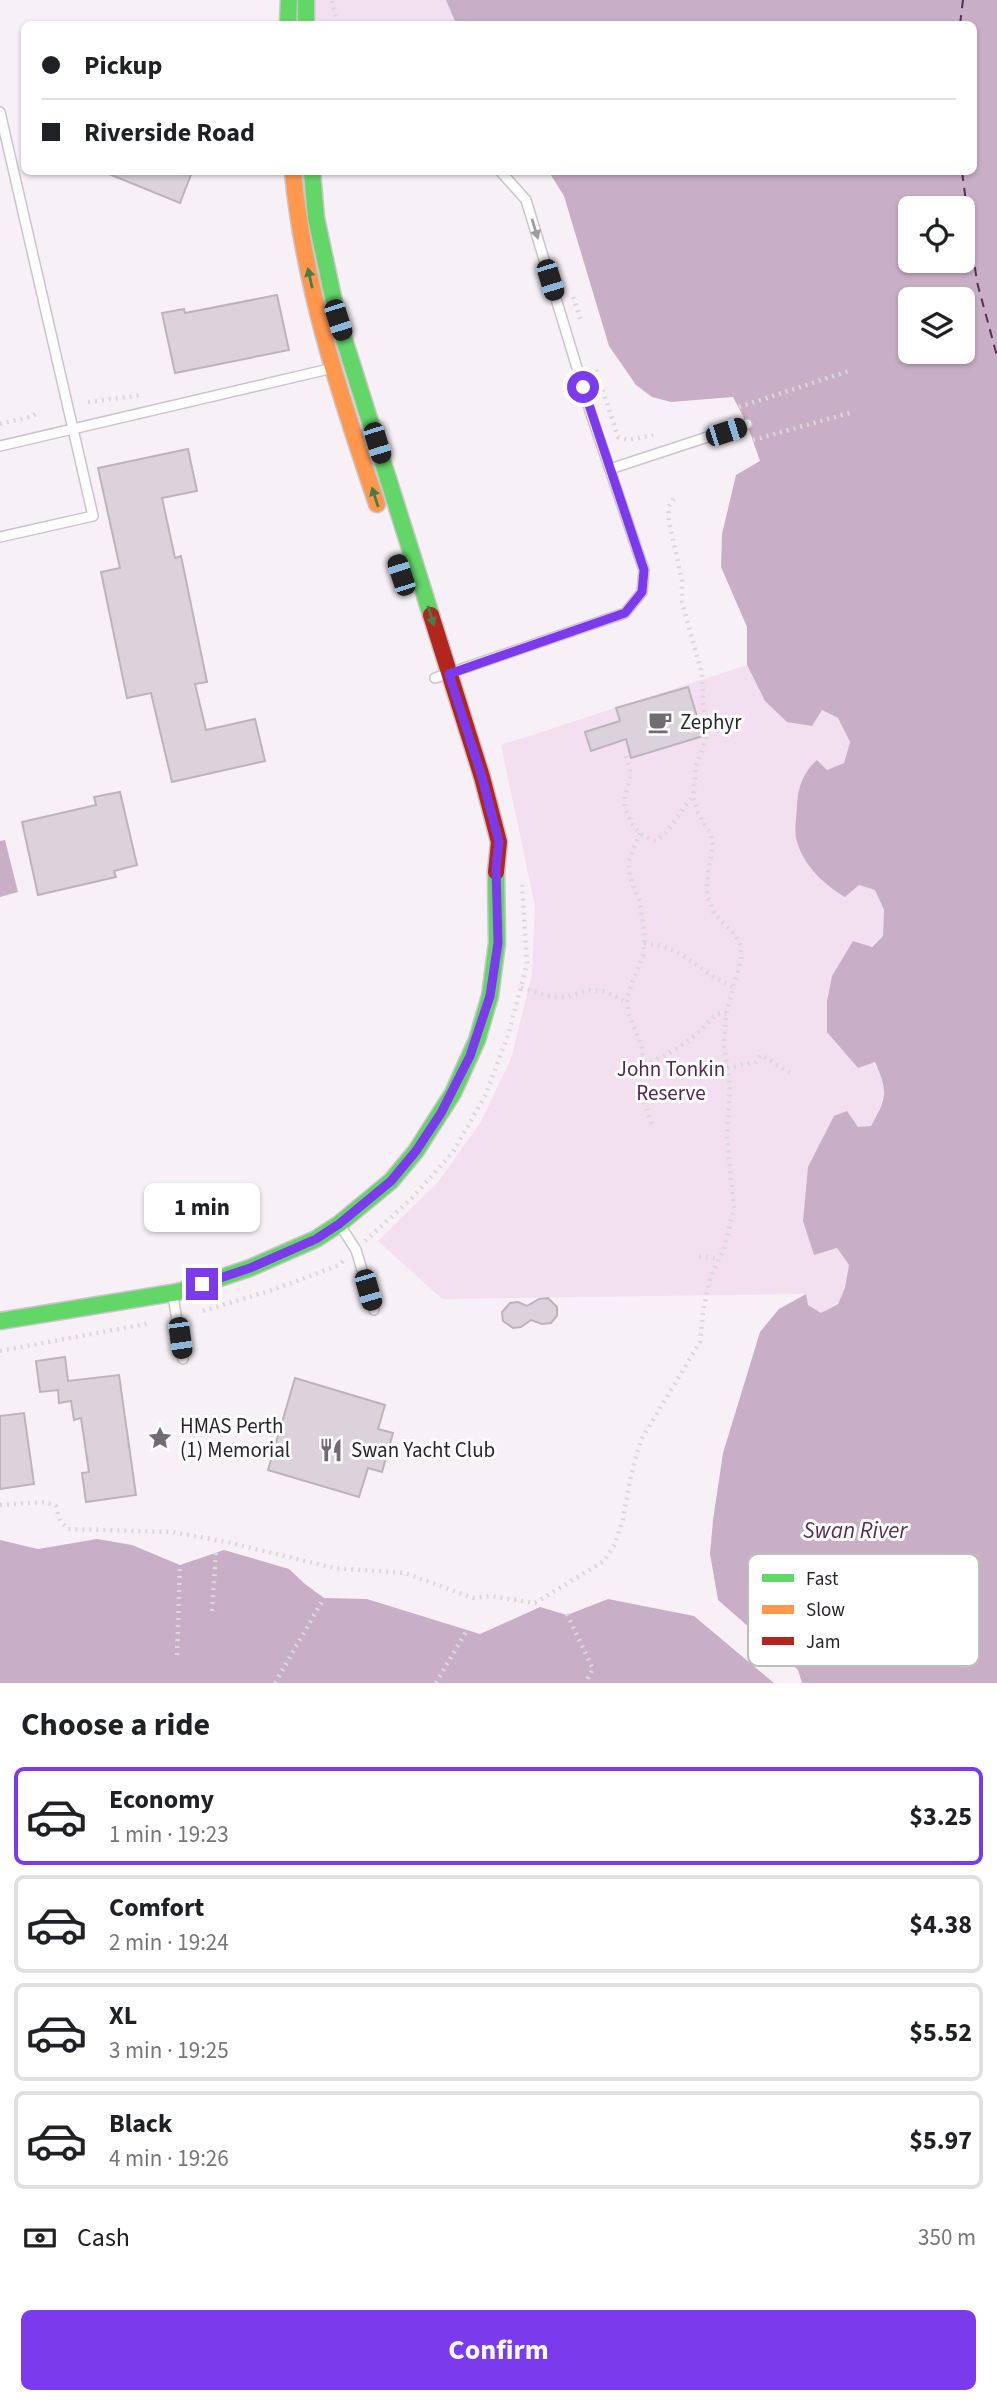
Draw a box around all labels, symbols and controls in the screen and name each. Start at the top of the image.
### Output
text: Pickup [84,47,162,84]
text: Riverside Road [84,114,255,151]
map controls [898,196,975,364]
button: locate [898,196,975,273]
one-way arrow [530,219,540,240]
car [534,257,567,303]
one-way arrow [304,267,315,289]
button: layers [898,287,975,364]
car [322,297,355,343]
route start [567,371,599,403]
car [703,416,750,448]
car [361,420,394,466]
one-way arrow [369,487,380,508]
car [385,552,418,598]
one-way arrow [426,606,436,627]
place label: Zephyr [680,707,742,737]
cafe icon: Zephyr [646,708,674,736]
park label: John Tonkin Reserve [617,1054,725,1108]
callout: 1 min [144,1182,260,1232]
text: 1 min [174,1191,230,1224]
car [353,1267,384,1313]
route end [186,1268,218,1300]
car [167,1316,194,1360]
place label: HMAS Perth (1) Memorial [180,1411,290,1465]
place icon: HMAS Perth (1) Memorial [146,1424,174,1452]
place label: Swan Yacht Club [351,1435,495,1465]
restaurant icon: Swan Yacht Club [317,1436,345,1464]
water label: Swan River [803,1514,908,1547]
legend [748,1554,979,1666]
text: Fast [806,1566,839,1593]
text: Slow [806,1597,845,1624]
text: Jam [806,1629,840,1656]
text: Choose a ride [21,1702,210,1748]
text: Economy [109,1781,214,1818]
icon: car [25,1785,88,1848]
text: $3.25 [909,1798,972,1835]
text: 1 min · 19:23 [109,1818,229,1851]
text: Comfort [109,1889,204,1926]
icon: car [25,1893,88,1956]
text: $4.38 [909,1906,972,1943]
text: 2 min · 19:24 [109,1926,229,1959]
text: XL [109,1997,137,2034]
icon: car [25,2001,88,2064]
text: $5.52 [909,2014,972,2051]
text: 3 min · 19:25 [109,2034,229,2067]
text: Black [109,2105,172,2142]
icon: car [25,2109,88,2172]
text: $5.97 [909,2122,972,2159]
text: 4 min · 19:26 [109,2142,229,2175]
icon: cash [21,2219,59,2257]
text: Cash [77,2219,130,2256]
text: 350 m [918,2221,976,2254]
button: Confirm [21,2310,976,2390]

